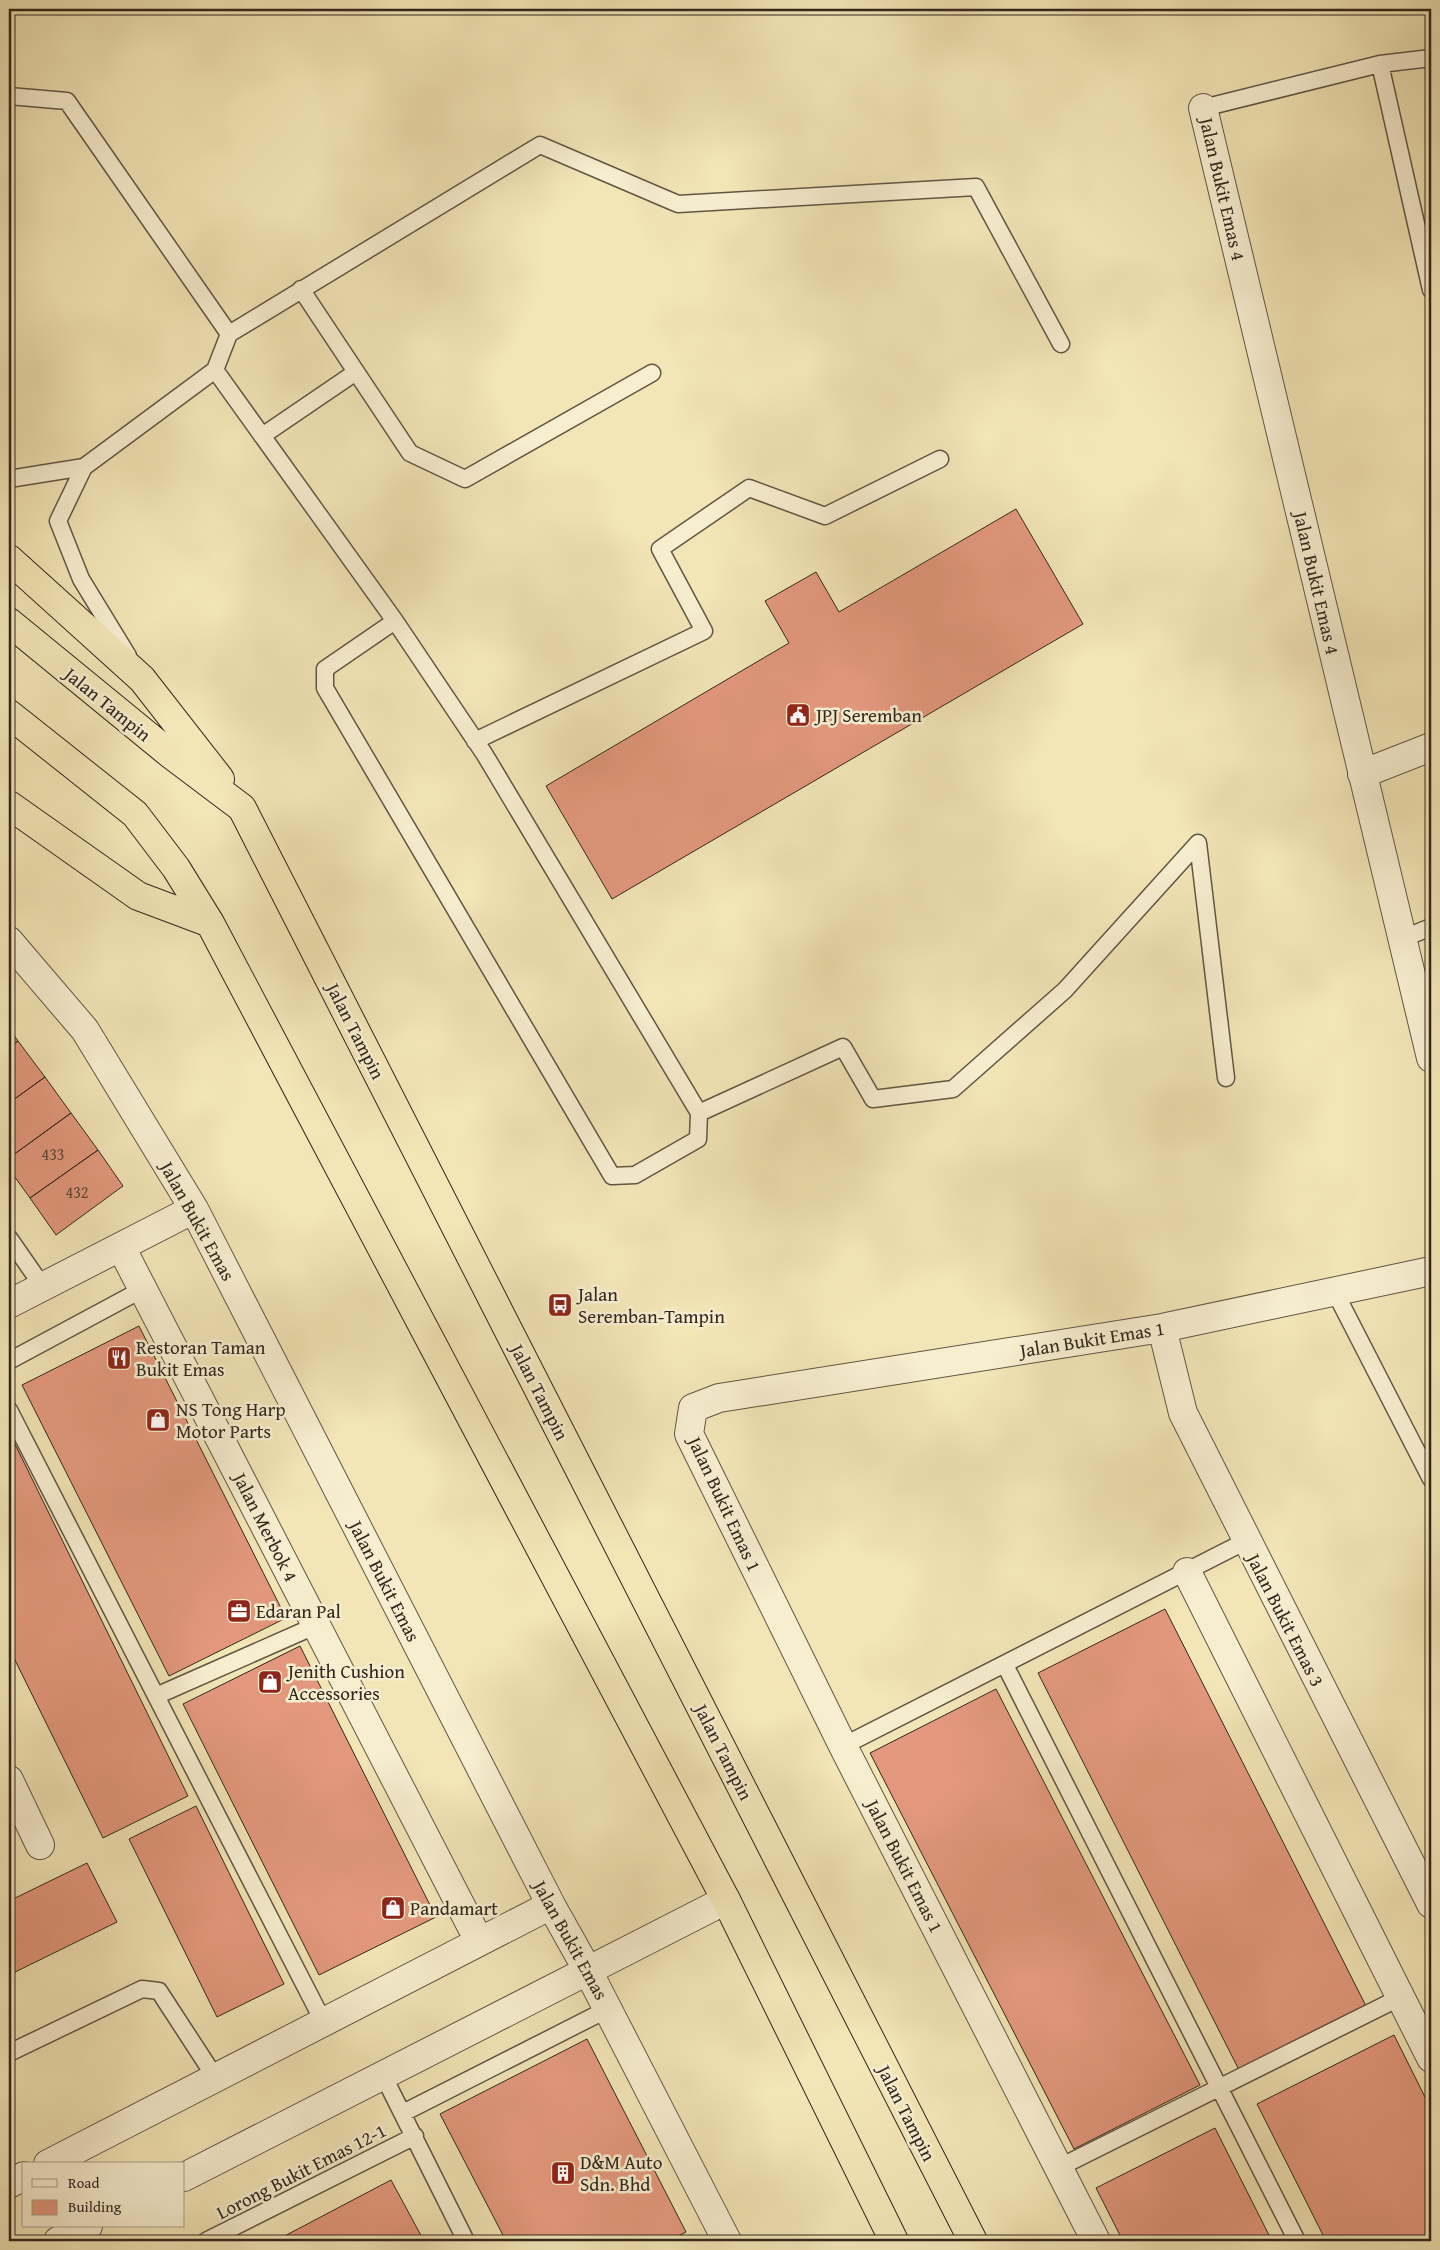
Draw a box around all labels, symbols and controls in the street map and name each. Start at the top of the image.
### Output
street label: Jalan Bukit Emas 4 [1192,113,1253,263]
street label: Jalan Bukit Emas 4 [1286,507,1347,657]
street label: Jalan Tampin [57,659,158,748]
place label: JPJ Seremban [814,701,922,729]
public building icon: JPJ Seremban [785,702,811,728]
street label: Jalan Tampin [319,976,392,1084]
house number: 433 [41,1142,65,1166]
street label: Jalan Bukit Emas [153,1154,242,1286]
house number: 432 [65,1180,89,1204]
place label: Jalan Seremban-Tampin [576,1280,725,1330]
bus stop icon: Jalan Seremban-Tampin [547,1292,573,1318]
street label: Jalan Bukit Emas 1 [1016,1314,1166,1365]
place label: Restoran Taman Bukit Emas [136,1333,266,1383]
street label: Jalan Tampin [503,1337,576,1445]
restaurant icon: Restoran Taman Bukit Emas [106,1345,132,1371]
place label: NS Tong Harp Motor Parts [176,1395,285,1445]
shop icon: NS Tong Harp Motor Parts [145,1407,171,1433]
street label: Jalan Bukit Emas 1 [681,1430,769,1576]
street label: Jalan Merbok 4 [226,1466,305,1586]
street label: Jalan Bukit Emas [341,1514,428,1646]
street label: Jalan Bukit Emas 3 [1239,1547,1332,1691]
place label: Edaran Pal [256,1597,341,1625]
office icon: Edaran Pal [226,1598,252,1624]
place label: Jenith Cushion Accessories [286,1657,405,1707]
shop icon: Jenith Cushion Accessories [257,1669,283,1695]
street label: Jalan Tampin [687,1697,760,1805]
street label: Jalan Bukit Emas 1 [858,1793,951,1937]
street label: Jalan Bukit Emas [526,1873,615,2005]
place label: Pandamart [410,1894,498,1922]
shop icon: Pandamart [380,1895,406,1921]
street label: Jalan Tampin [870,2058,943,2166]
street label: Lorong Bukit Emas 12-1 [211,2116,391,2226]
place label: D&M Auto Sdn. Bhd [580,2148,662,2198]
building icon: D&M Auto Sdn. Bhd [550,2160,576,2186]
legend [22,2162,185,2228]
text: Road [68,2172,99,2193]
text: Building [68,2196,122,2217]

